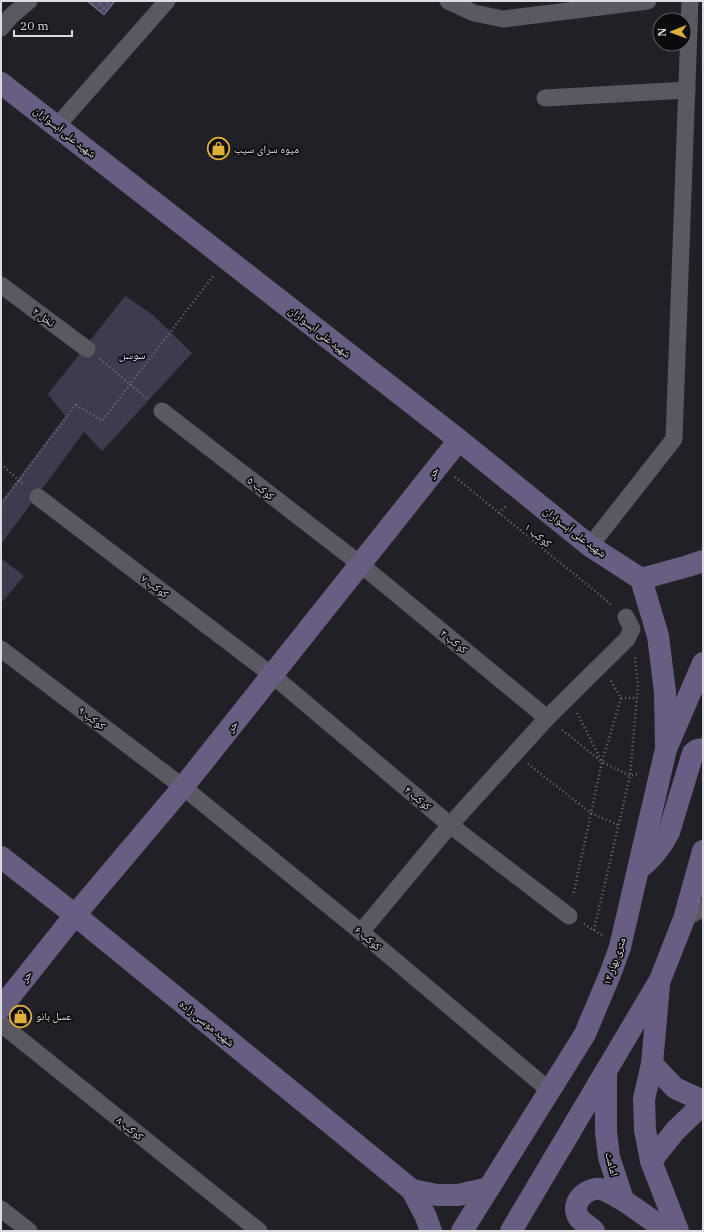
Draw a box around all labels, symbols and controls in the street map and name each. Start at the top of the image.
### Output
scale bar [14,12,72,38]
north arrow [652,12,692,52]
text: 20 m [20,18,49,33]
text: N [655,27,669,37]
street label: شهید علی آبسواران [31,103,99,161]
shop icon: میوه سرای سیب [206,136,232,162]
place label: میوه سرای سیب [234,142,299,156]
street label: شهید علی آبسواران [286,303,354,361]
street label: نخل ۲ [30,304,58,330]
park label: سوسن [119,348,146,362]
street label: حر [423,463,442,482]
street label: کوکب ۵ [245,473,278,503]
street label: شهید علی آبسواران [541,504,609,560]
street label: کوکب ۱ [522,520,555,550]
street label: کوکب ۷ [138,571,172,601]
street label: کوکب ۲ [438,626,471,656]
street label: کوکب ۹ [75,703,109,733]
street label: حر [222,717,241,736]
street label: کوکب ۴ [402,783,435,814]
street label: کوکب ۶ [352,923,385,954]
street label: ۱۲ متری بهار [599,935,629,987]
street label: حر [16,967,35,986]
street label: شهید موسی زاده [177,997,237,1049]
shop icon: عسل بانو [7,1003,33,1029]
place label: عسل بانو [36,1009,72,1023]
street label: کوکب ۸ [114,1113,147,1143]
street label: امامت [602,1150,622,1178]

